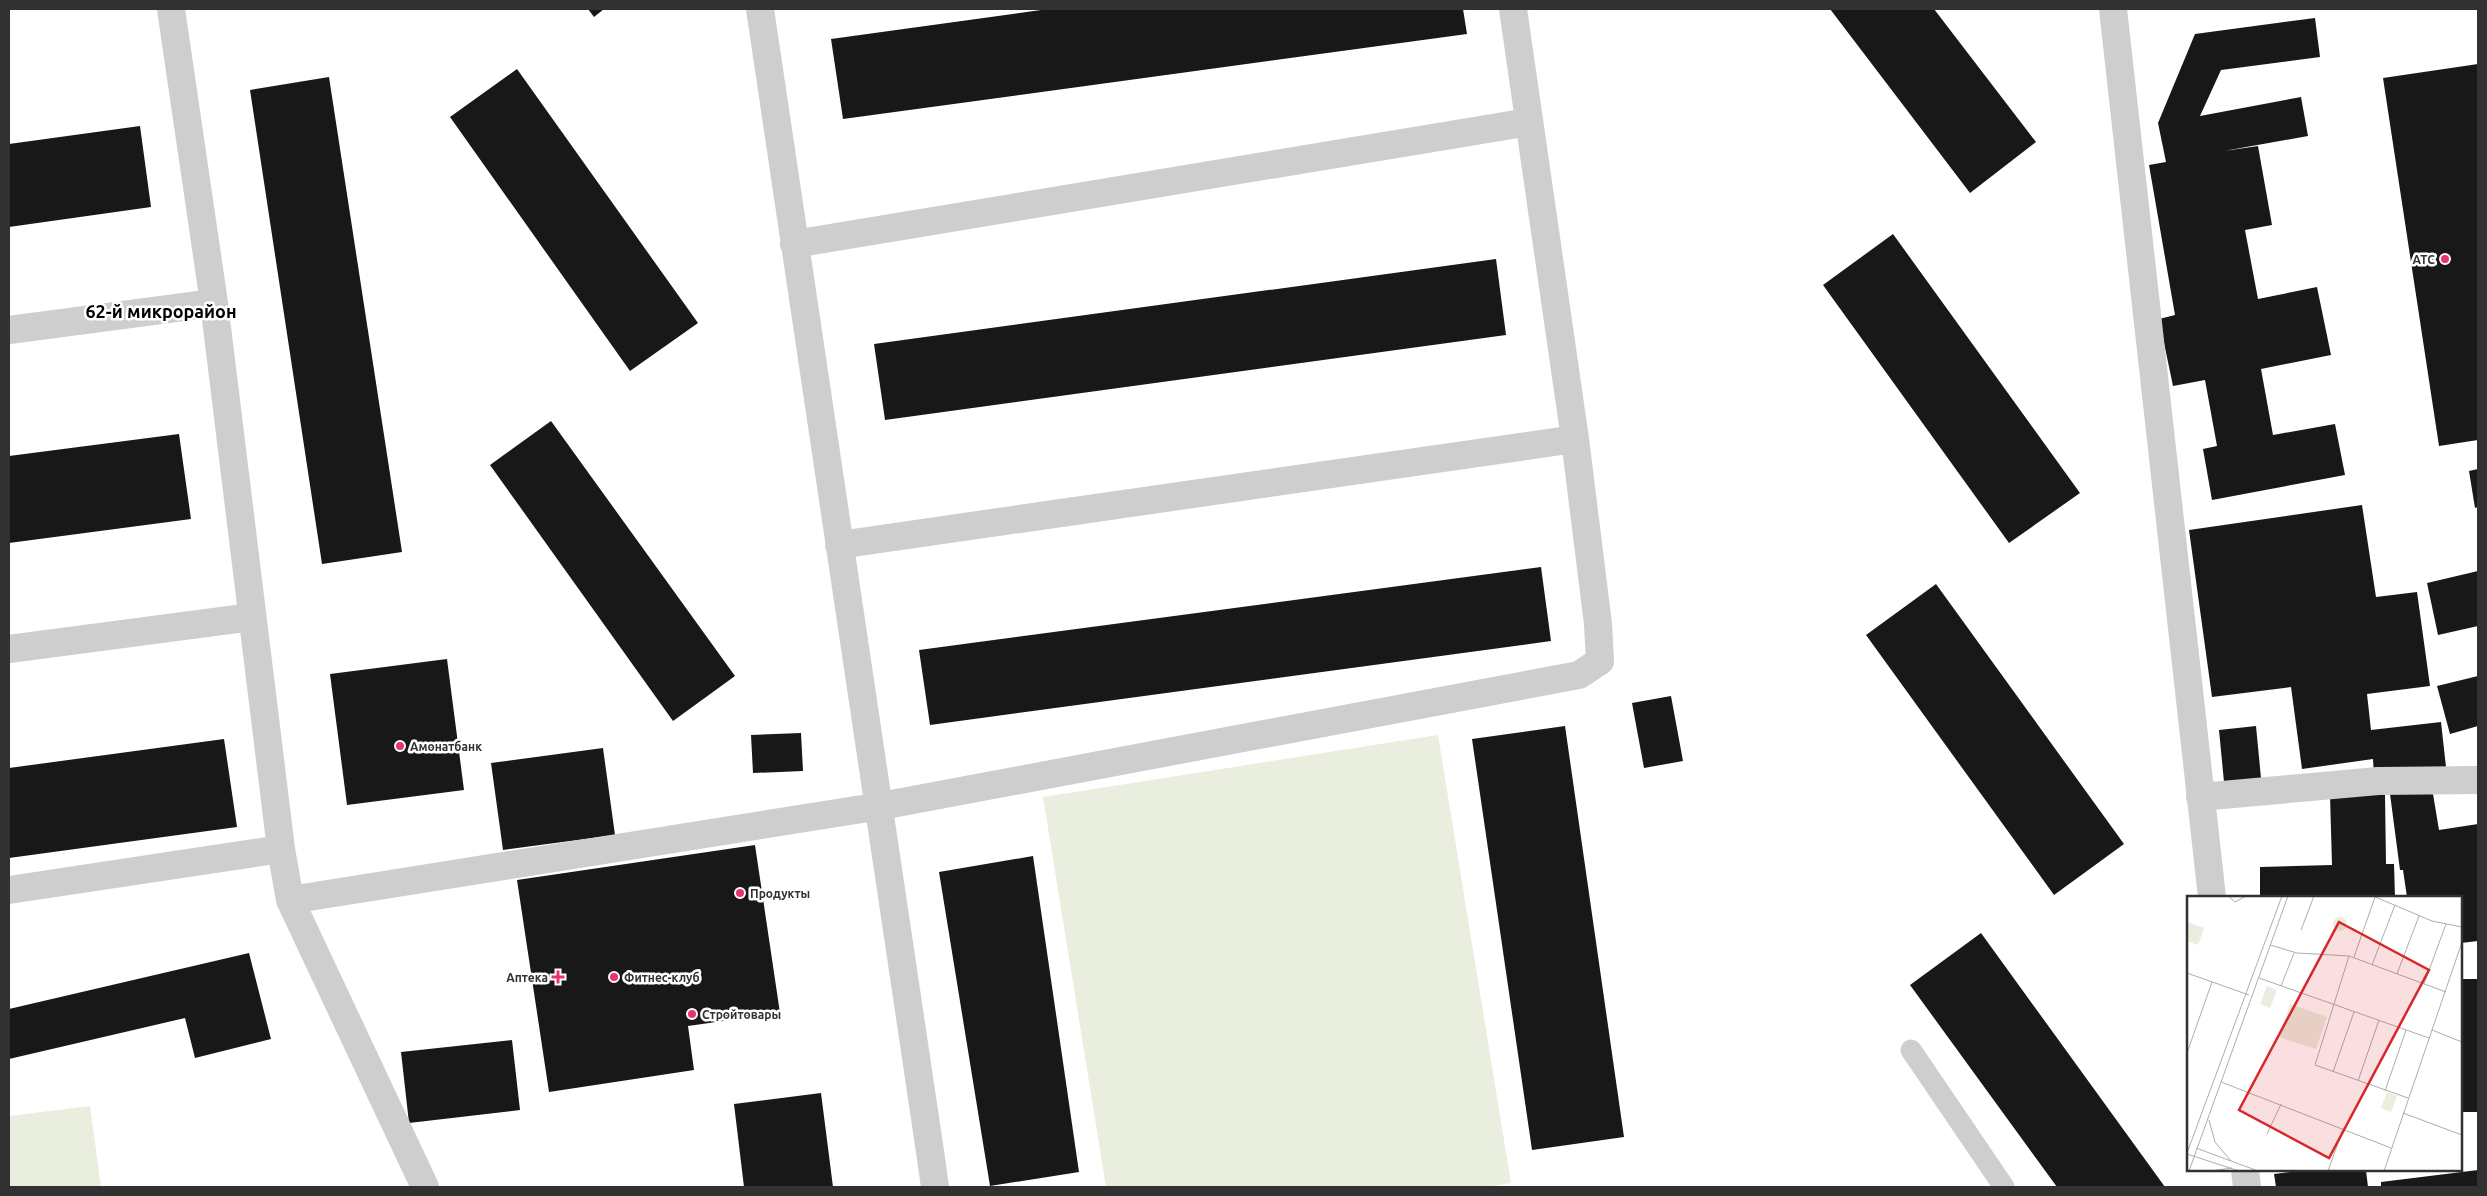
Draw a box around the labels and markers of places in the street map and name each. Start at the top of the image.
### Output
place label: АТС [2413,253,2435,266]
marker: АТС [2439,253,2451,265]
marker: Амонатбанк [394,740,406,752]
place label: Амонатбанк [410,740,482,753]
marker: Продукты [734,887,746,899]
place label: Продукты [750,887,810,900]
place label: Аптека [506,971,548,984]
marker: Аптека [552,971,564,983]
marker: Фитнес-клуб [608,971,620,983]
place label: Фитнес-клуб [624,971,700,984]
marker: Стройтовары [686,1008,698,1020]
place label: Стройтовары [702,1008,781,1021]

